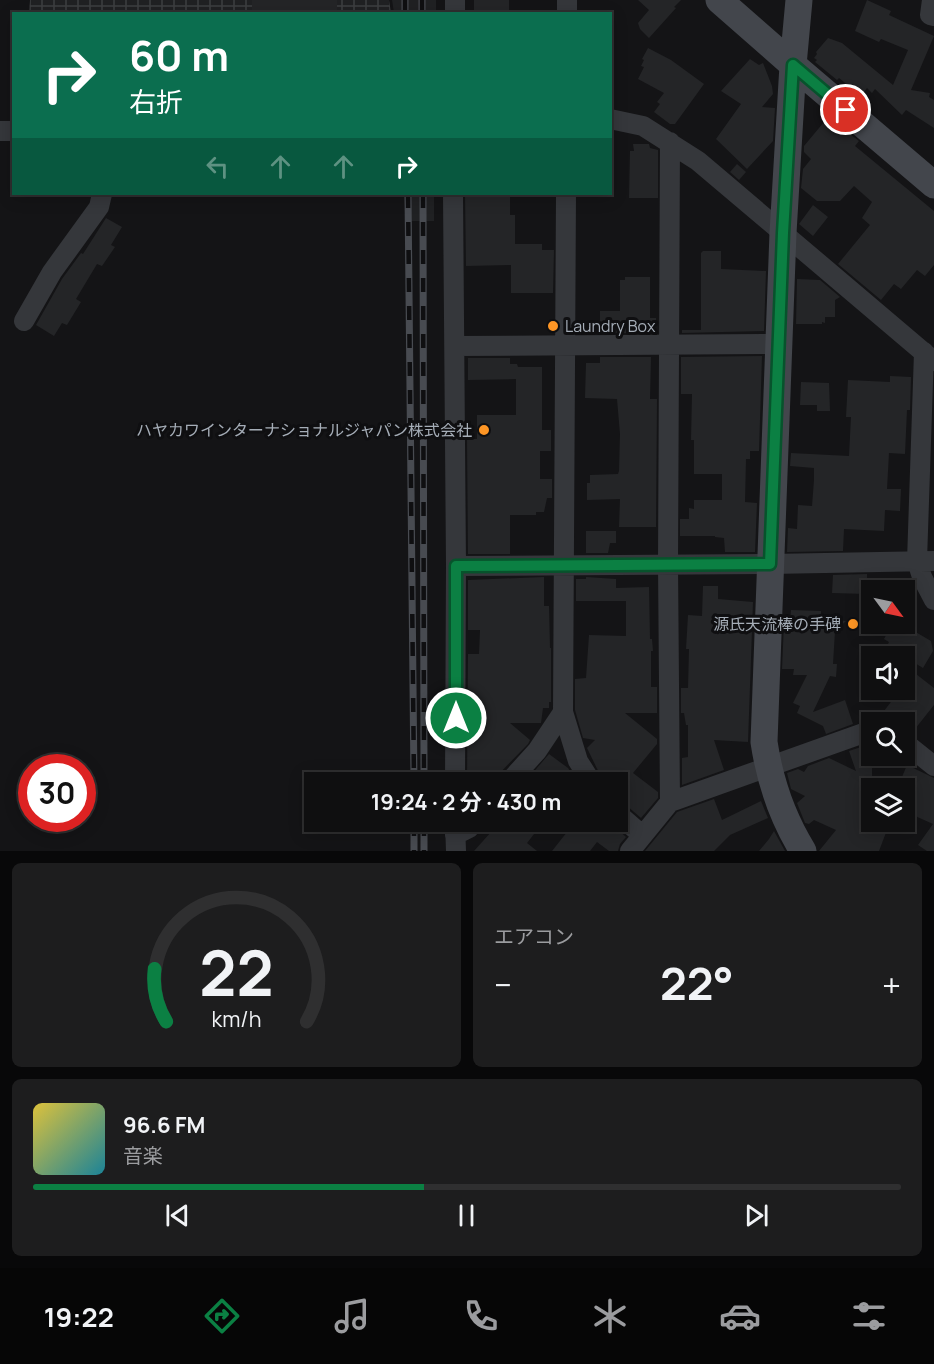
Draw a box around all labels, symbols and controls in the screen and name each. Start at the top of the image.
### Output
text: 60 m [129,26,229,84]
icon: right [30,36,108,114]
text: 右折 [129,83,183,120]
pin [820,84,871,135]
icon: arrive [829,93,862,126]
icon: left [201,150,234,183]
icon: ahead [264,150,297,183]
icon: ahead [327,150,360,183]
icon: right [390,150,423,183]
place label: Laundry Box [565,315,656,337]
marker: Laundry Box [546,319,560,333]
place label: ハヤカワインターナショナルジャパン株式会社 [136,419,472,441]
marker: ハヤカワインターナショナルジャパン株式会社 [477,423,491,437]
north arrow [861,580,915,634]
map controls [861,580,915,832]
place label: 源氏天流棒の手碑 [713,613,841,635]
marker: 源氏天流棒の手碑 [846,617,860,631]
button: sound [861,646,915,700]
position arrow [424,686,488,750]
button: search [861,712,915,766]
speed limit sign: 30 [18,754,96,832]
button: layers [861,778,915,832]
text: 19:24 · 2 分 · 430 m [371,787,561,817]
text: エアコン [494,923,574,950]
text: 22 [199,929,274,1015]
text: 22° [660,952,734,1014]
text: − [494,962,512,1007]
text: + [882,962,901,1007]
text: km/h [212,1004,261,1033]
text: 96.6 FM [123,1110,205,1140]
text: 音楽 [123,1142,163,1169]
icon: previous [161,1199,194,1232]
icon: pause [450,1199,483,1232]
icon: next [740,1199,773,1232]
icon: directions [201,1295,243,1337]
icon: music [331,1295,373,1337]
icon: phone [460,1295,502,1337]
icon: climate [589,1295,631,1337]
icon: car [719,1295,761,1337]
icon: filters [848,1295,890,1337]
text: 19:22 [44,1298,114,1335]

